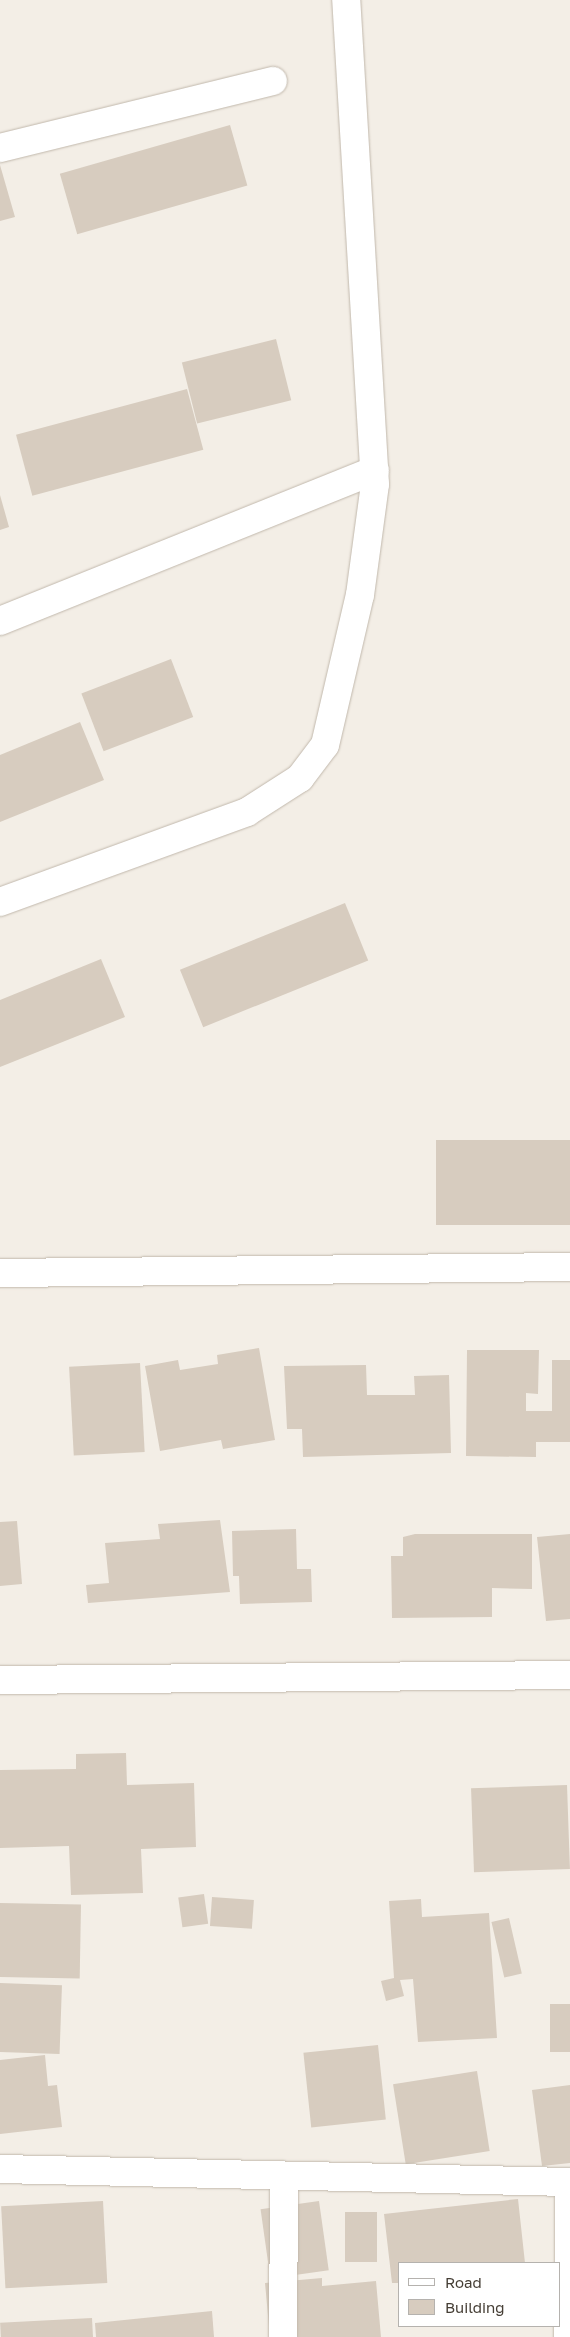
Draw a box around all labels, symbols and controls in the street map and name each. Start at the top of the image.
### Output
legend [398,2262,560,2327]
text: Road [445,2273,482,2291]
text: Building [445,2298,505,2316]

